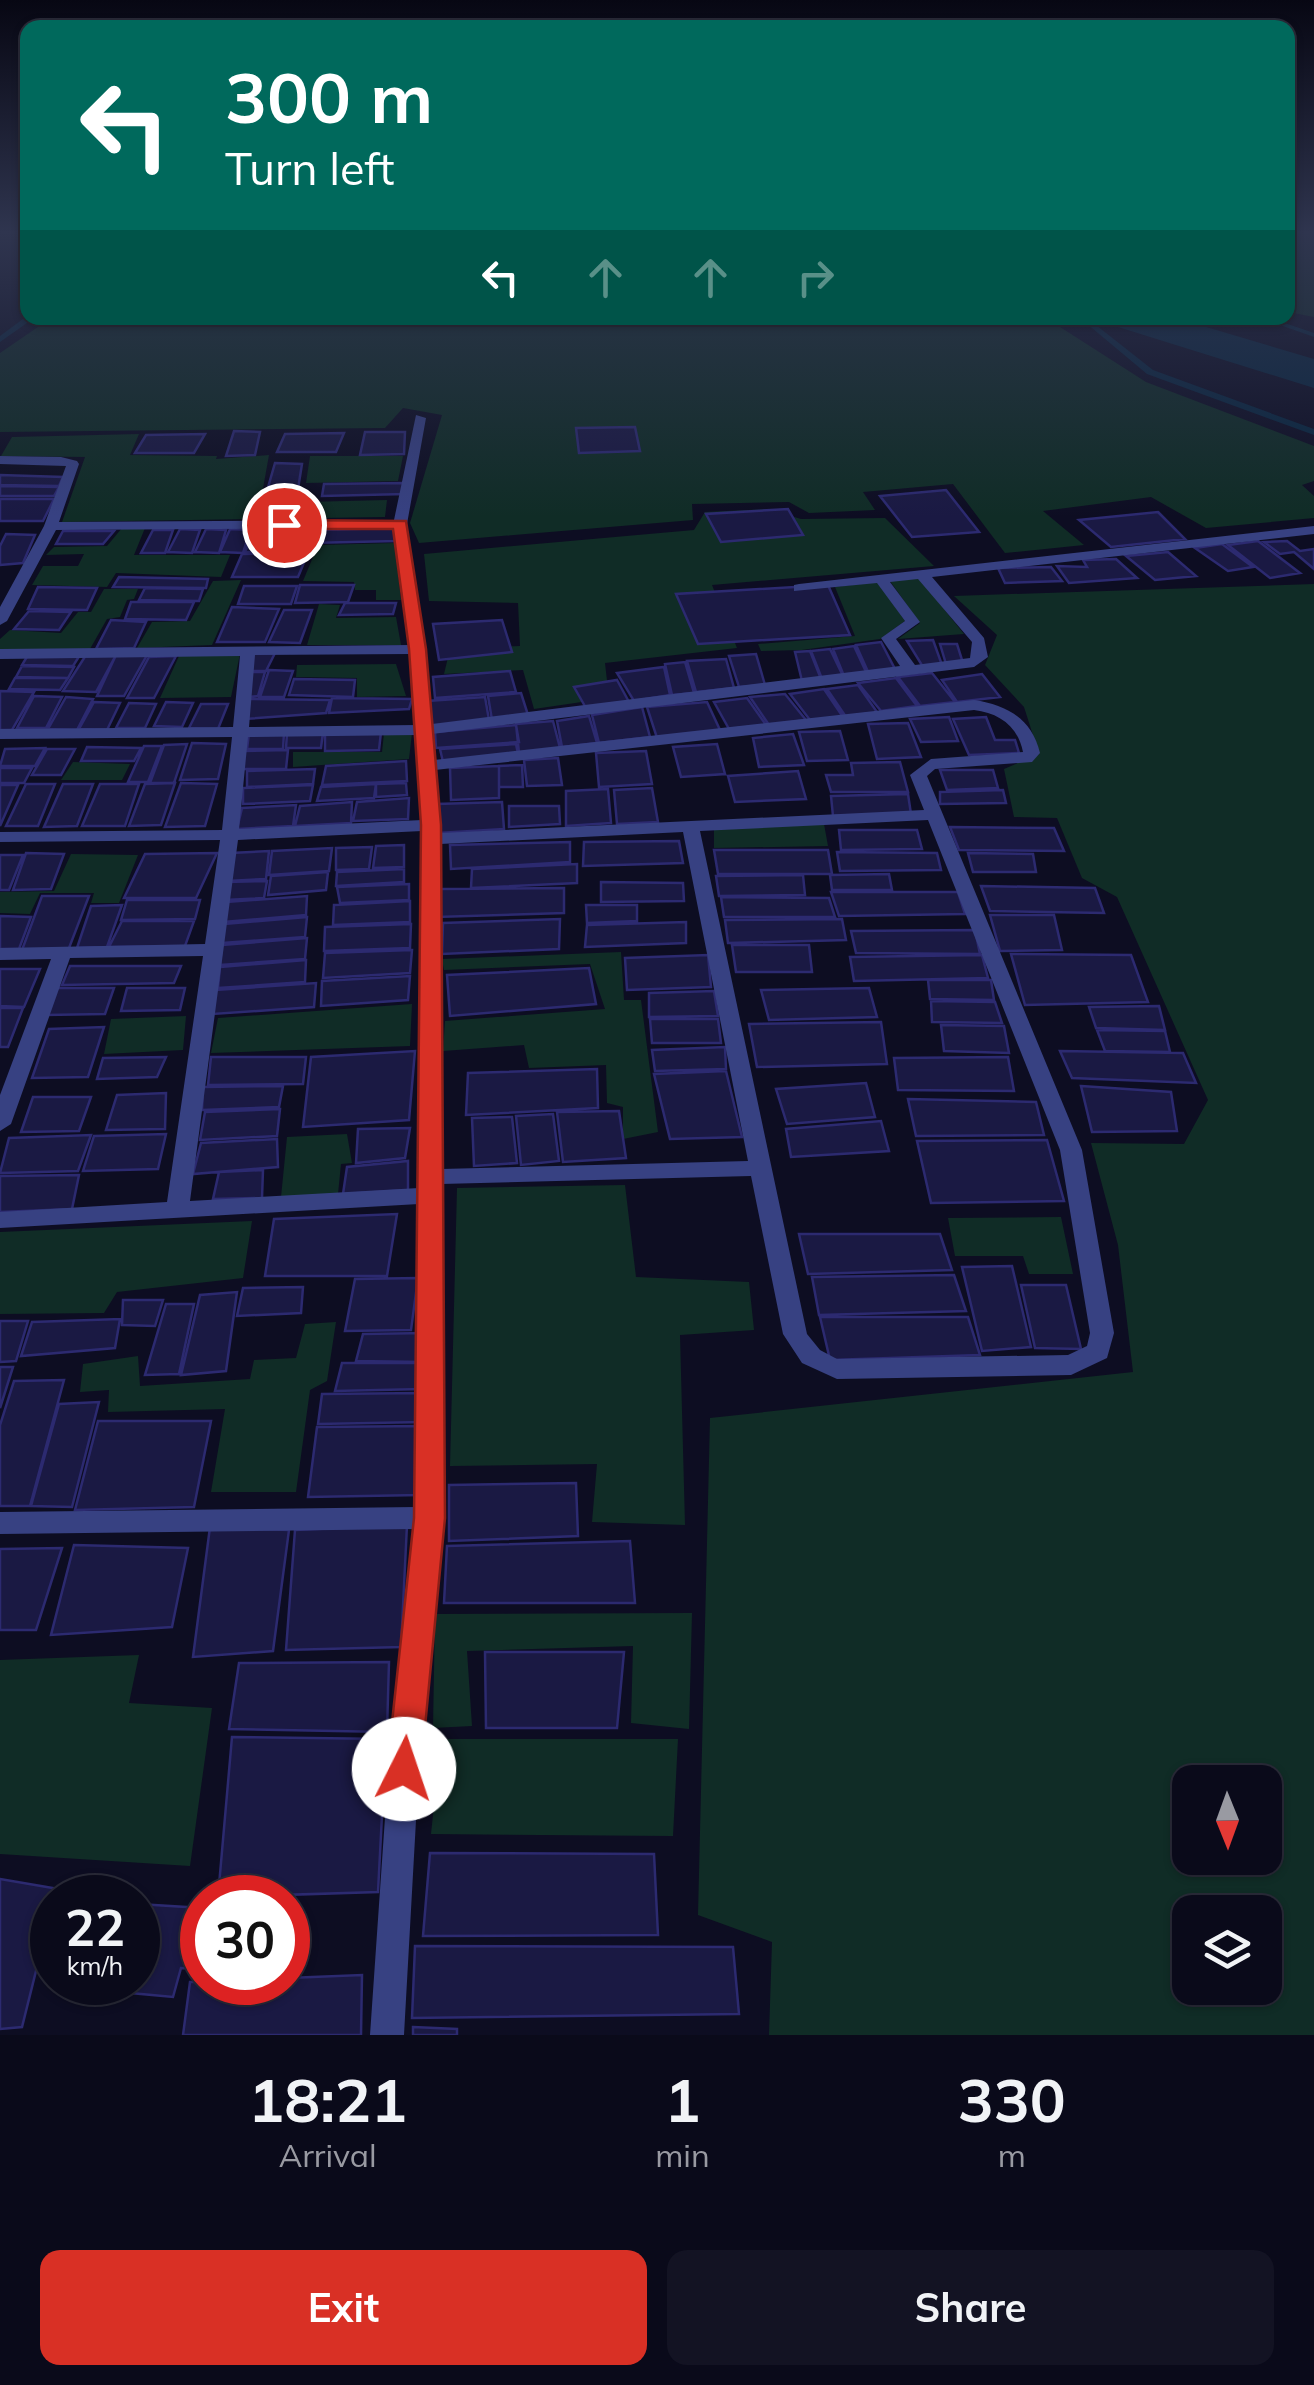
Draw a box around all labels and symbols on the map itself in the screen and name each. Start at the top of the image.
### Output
pin [242,483,327,568]
position arrow [352,1717,456,1821]
north arrow [1172,1765,1282,1875]
speed limit sign: 30 [180,1875,310,2005]

